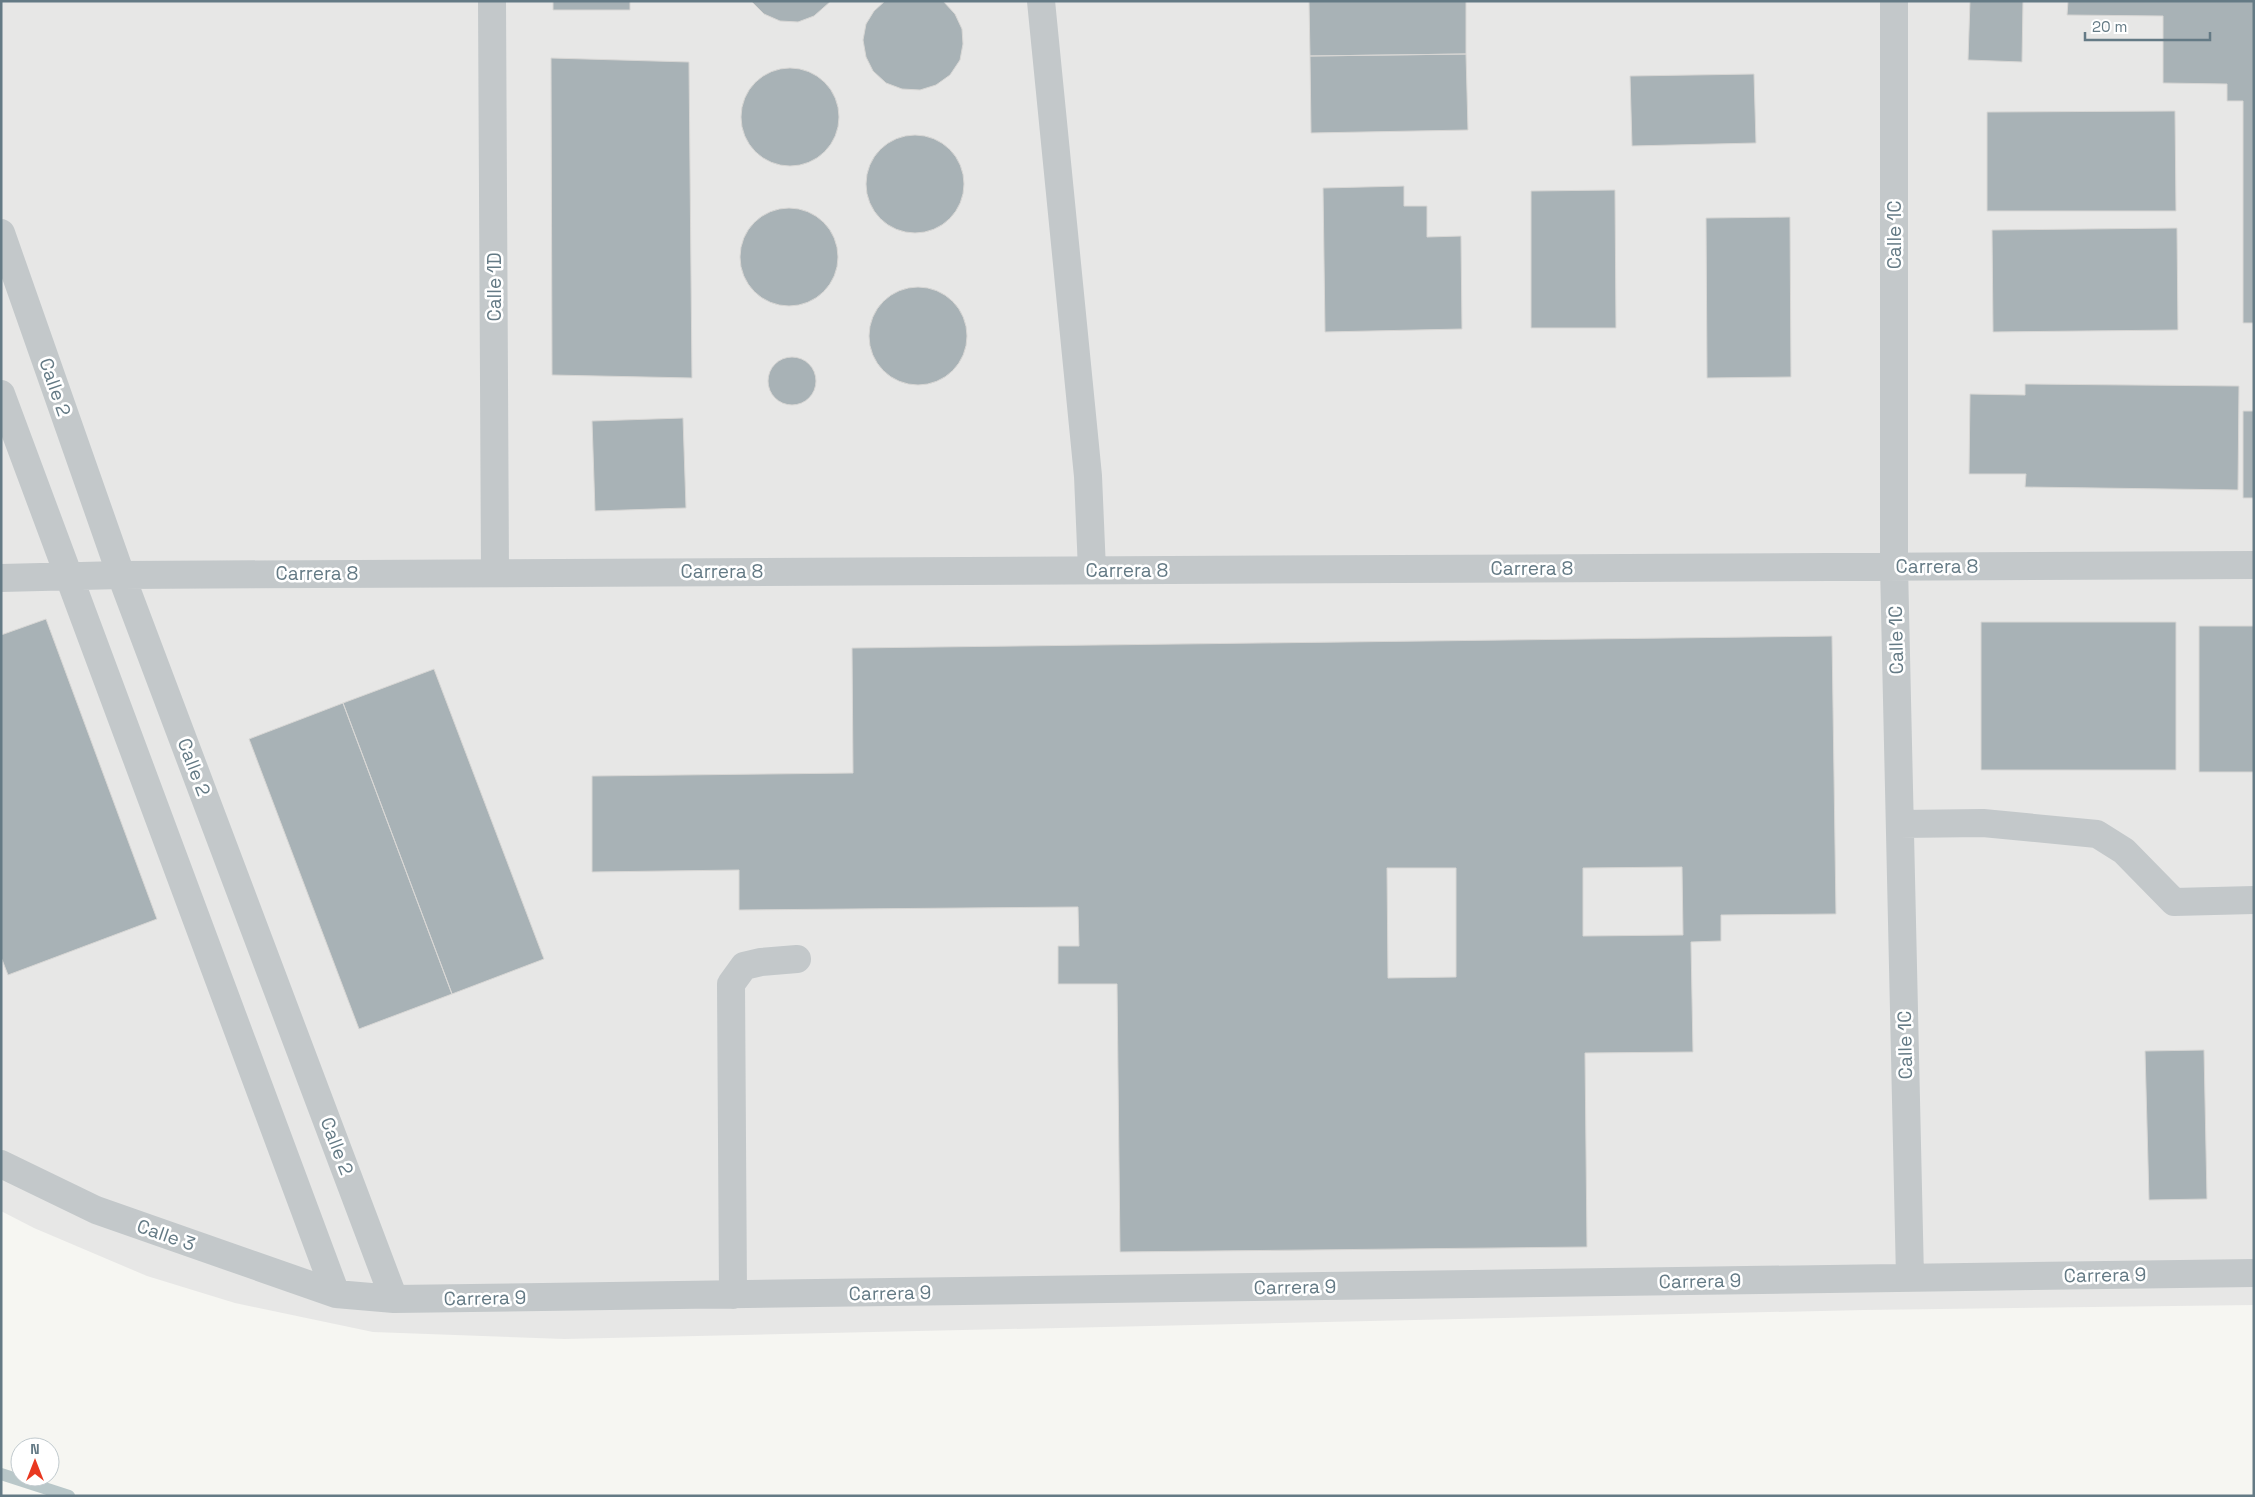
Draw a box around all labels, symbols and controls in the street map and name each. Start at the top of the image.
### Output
scale bar [2085,10,2210,42]
text: 20 m [2092,17,2127,36]
street label: Calle 1C [1882,201,1907,269]
street label: Calle 1D [482,252,507,322]
street label: Calle 2 [33,355,77,419]
street label: Carrera 8 [1896,554,1978,579]
street label: Carrera 8 [1491,556,1573,581]
street label: Carrera 8 [1086,558,1168,583]
street label: Carrera 8 [681,559,763,584]
street label: Carrera 8 [276,561,358,586]
street label: Calle 1C [1883,605,1909,675]
street label: Calle 2 [172,734,216,800]
street label: Calle 1C [1892,1010,1918,1080]
street label: Calle 2 [315,1113,359,1179]
street label: Calle 3 [134,1213,198,1257]
street label: Carrera 9 [2063,1262,2147,1288]
street label: Carrera 9 [1658,1268,1742,1294]
street label: Carrera 9 [1253,1274,1337,1300]
street label: Carrera 9 [848,1280,932,1306]
street label: Carrera 9 [443,1285,527,1311]
north arrow [10,1437,60,1487]
text: N [30,1440,40,1458]

